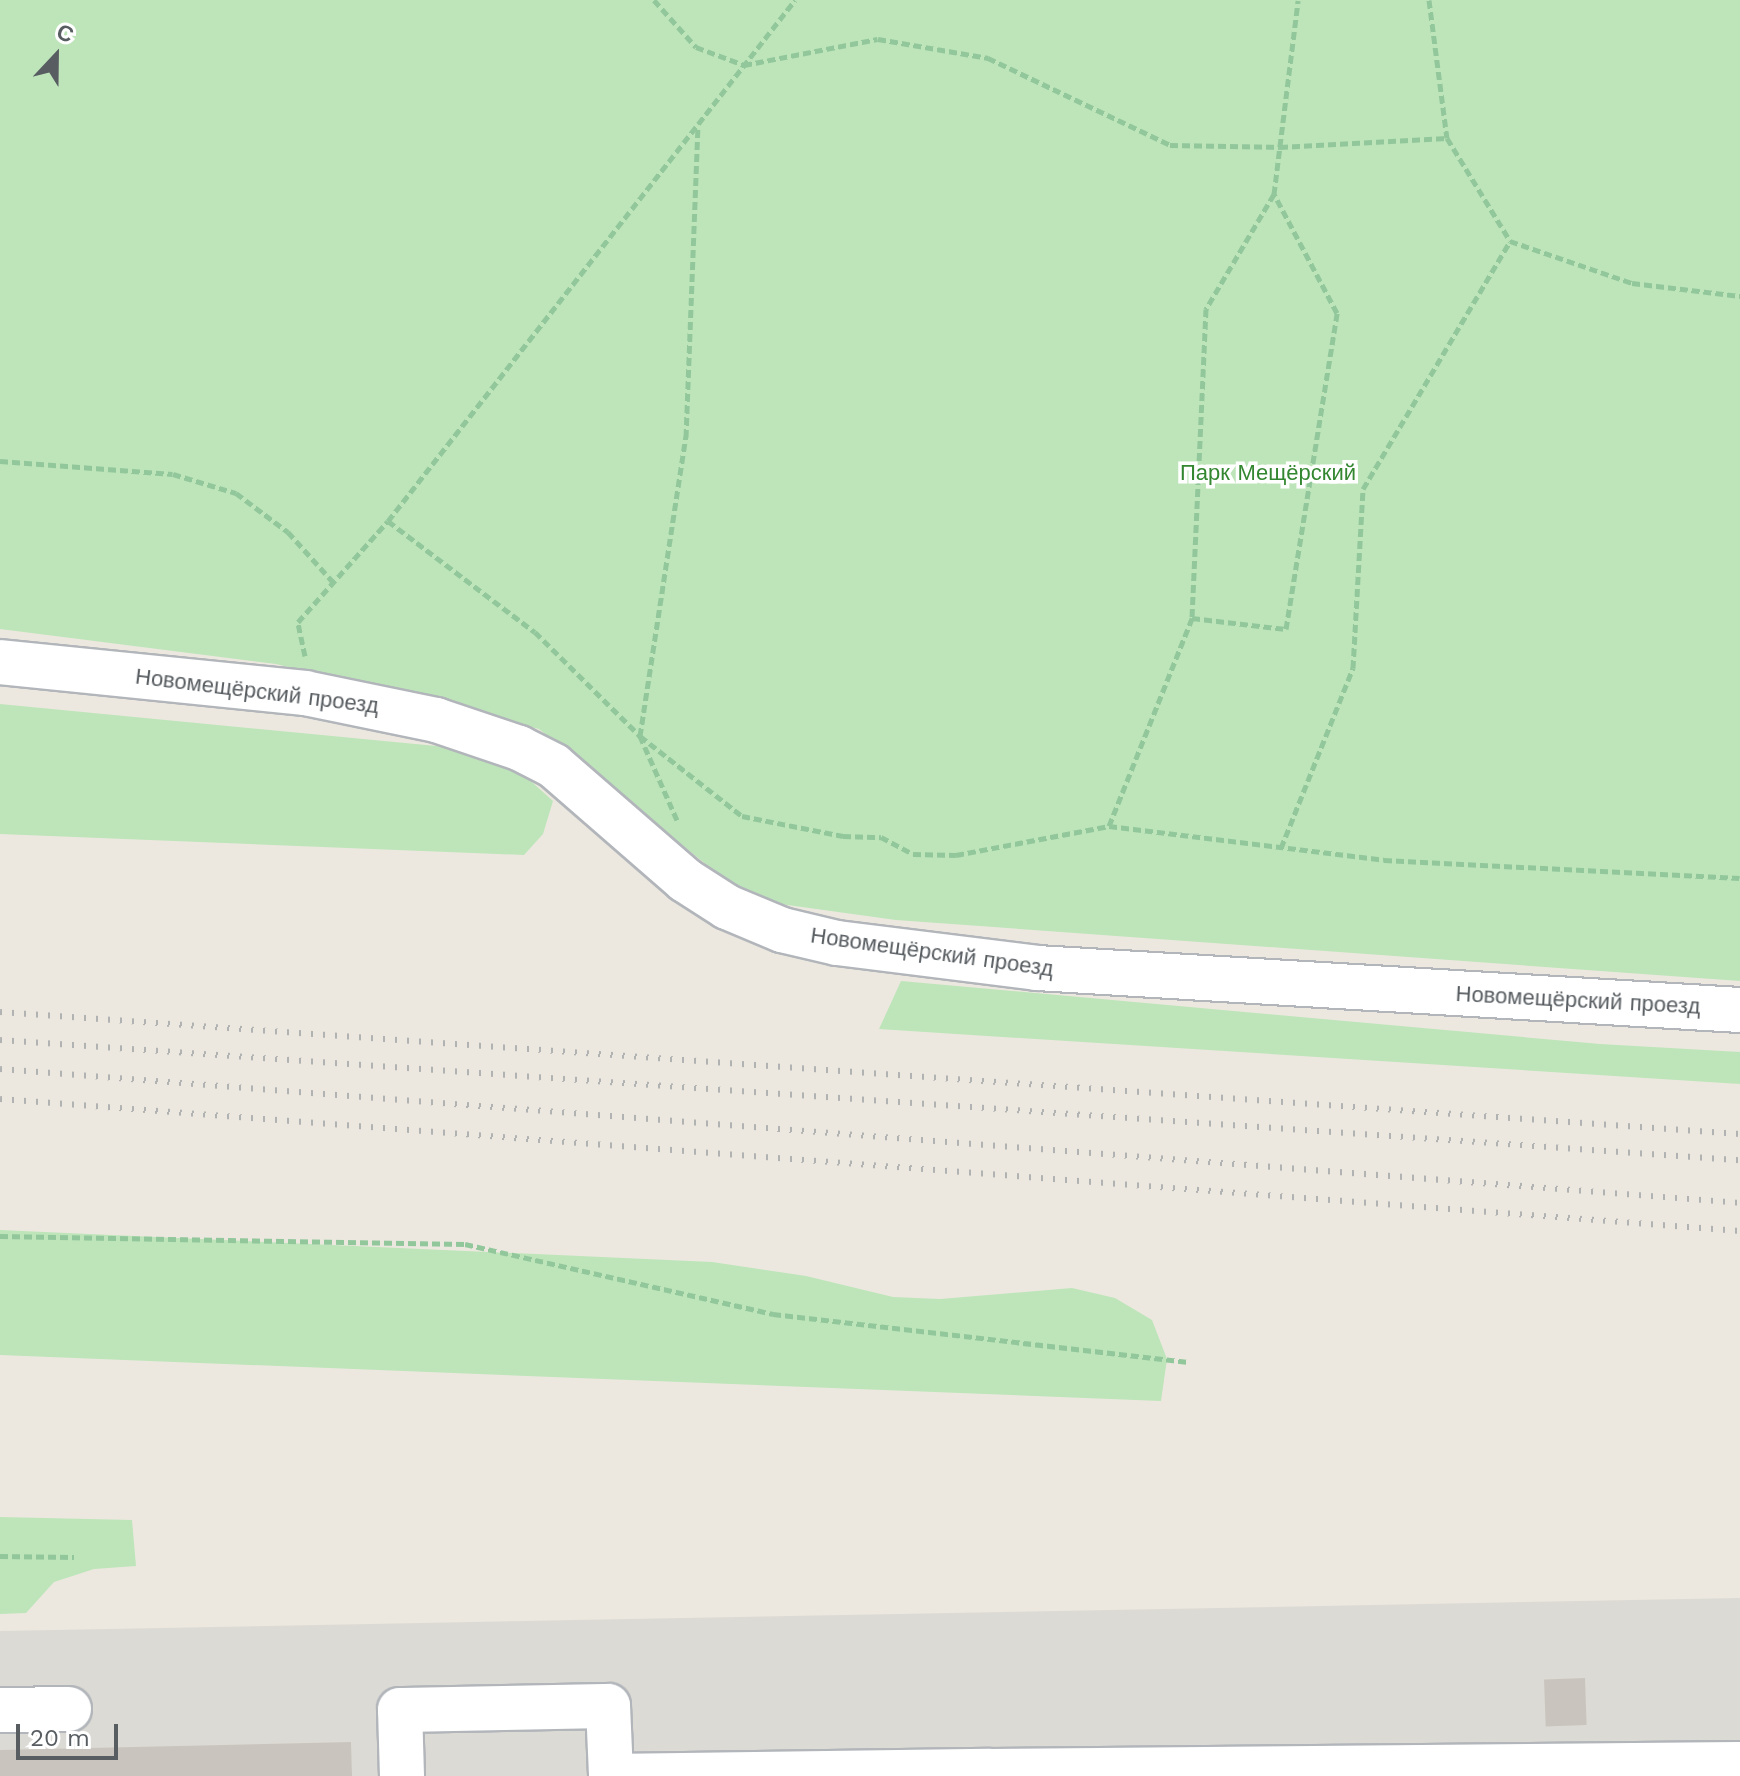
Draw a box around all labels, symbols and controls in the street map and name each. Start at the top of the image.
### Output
north arrow [16,16,96,96]
text: С [53,19,77,48]
park label: Парк Мещёрский [1180,460,1356,486]
street label: Новомещёрский проезд [134,663,380,719]
street label: Новомещёрский проезд [809,922,1055,982]
street label: Новомещёрский проезд [1455,980,1701,1020]
scale bar [20,1708,122,1758]
text: 20 m [30,1724,90,1752]

